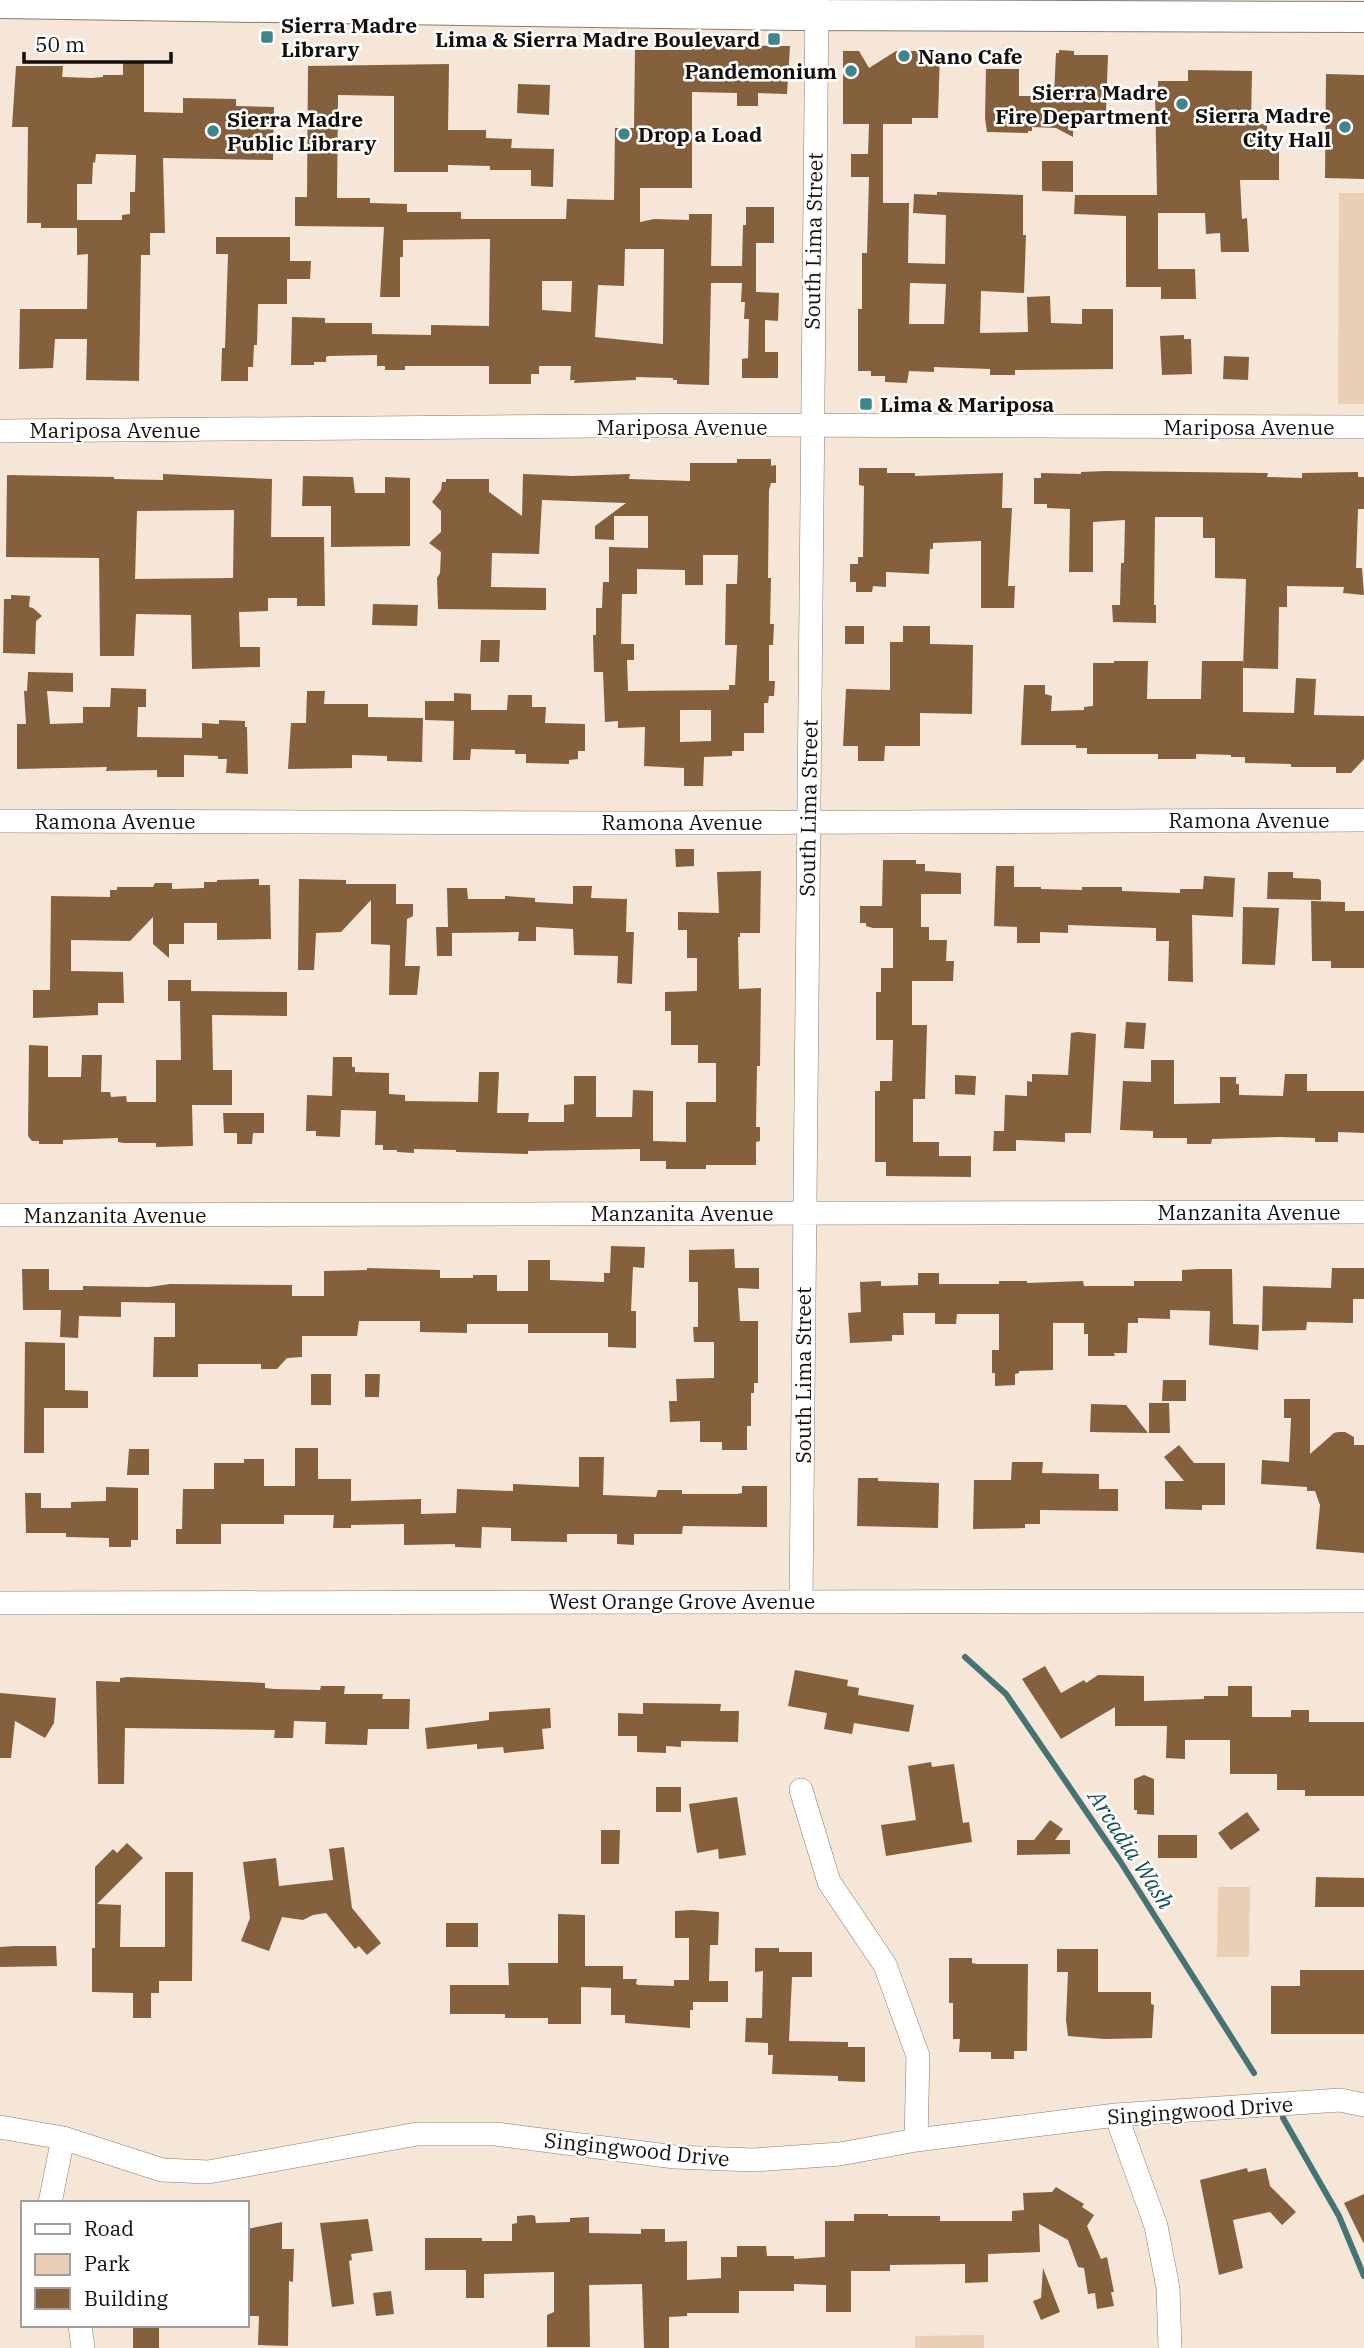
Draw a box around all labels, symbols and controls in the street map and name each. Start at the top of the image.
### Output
place label: Sierra Madre Library [281,11,417,63]
scale bar [24,21,172,65]
place label: Lima & Sierra Madre Boulevard [435,25,760,53]
marker: Sierra Madre Library [259,29,275,45]
text: 50 m [35,30,85,58]
marker: Lima & Sierra Madre Boulevard [766,31,782,47]
place label: Nano Cafe [918,42,1023,70]
marker: Nano Cafe [896,48,912,64]
place label: Pandemonium [684,57,837,85]
marker: Pandemonium [843,63,859,79]
place label: Sierra Madre Fire Department [995,78,1168,130]
marker: Sierra Madre Fire Department [1174,96,1190,112]
place label: Sierra Madre City Hall [1195,101,1331,153]
place label: Sierra Madre Public Library [227,105,377,157]
marker: Sierra Madre City Hall [1337,119,1353,135]
place label: Drop a Load [638,120,762,148]
marker: Sierra Madre Public Library [205,123,221,139]
marker: Drop a Load [616,126,632,142]
street label: South Lima Street [797,152,829,330]
place label: Lima & Mariposa [880,390,1054,418]
marker: Lima & Mariposa [858,396,874,412]
street label: Mariposa Avenue [596,413,768,441]
street label: Mariposa Avenue [1163,413,1335,441]
street label: Mariposa Avenue [29,416,201,444]
street label: South Lima Street [792,719,824,897]
street label: Ramona Avenue [1168,806,1330,834]
street label: Ramona Avenue [34,807,196,835]
street label: Ramona Avenue [601,808,763,836]
street label: Manzanita Avenue [1158,1198,1340,1226]
street label: Manzanita Avenue [591,1199,773,1227]
street label: Manzanita Avenue [24,1201,206,1229]
street label: South Lima Street [789,1286,817,1464]
street label: West Orange Grove Avenue [549,1587,815,1615]
water label: Arcadia Wash [1081,1782,1182,1915]
street label: Singingwood Drive [1106,2090,1294,2130]
street label: Singingwood Drive [543,2125,731,2173]
legend [21,2201,248,2327]
text: Road [84,2214,134,2242]
text: Park [84,2249,131,2277]
text: Building [84,2284,169,2312]

